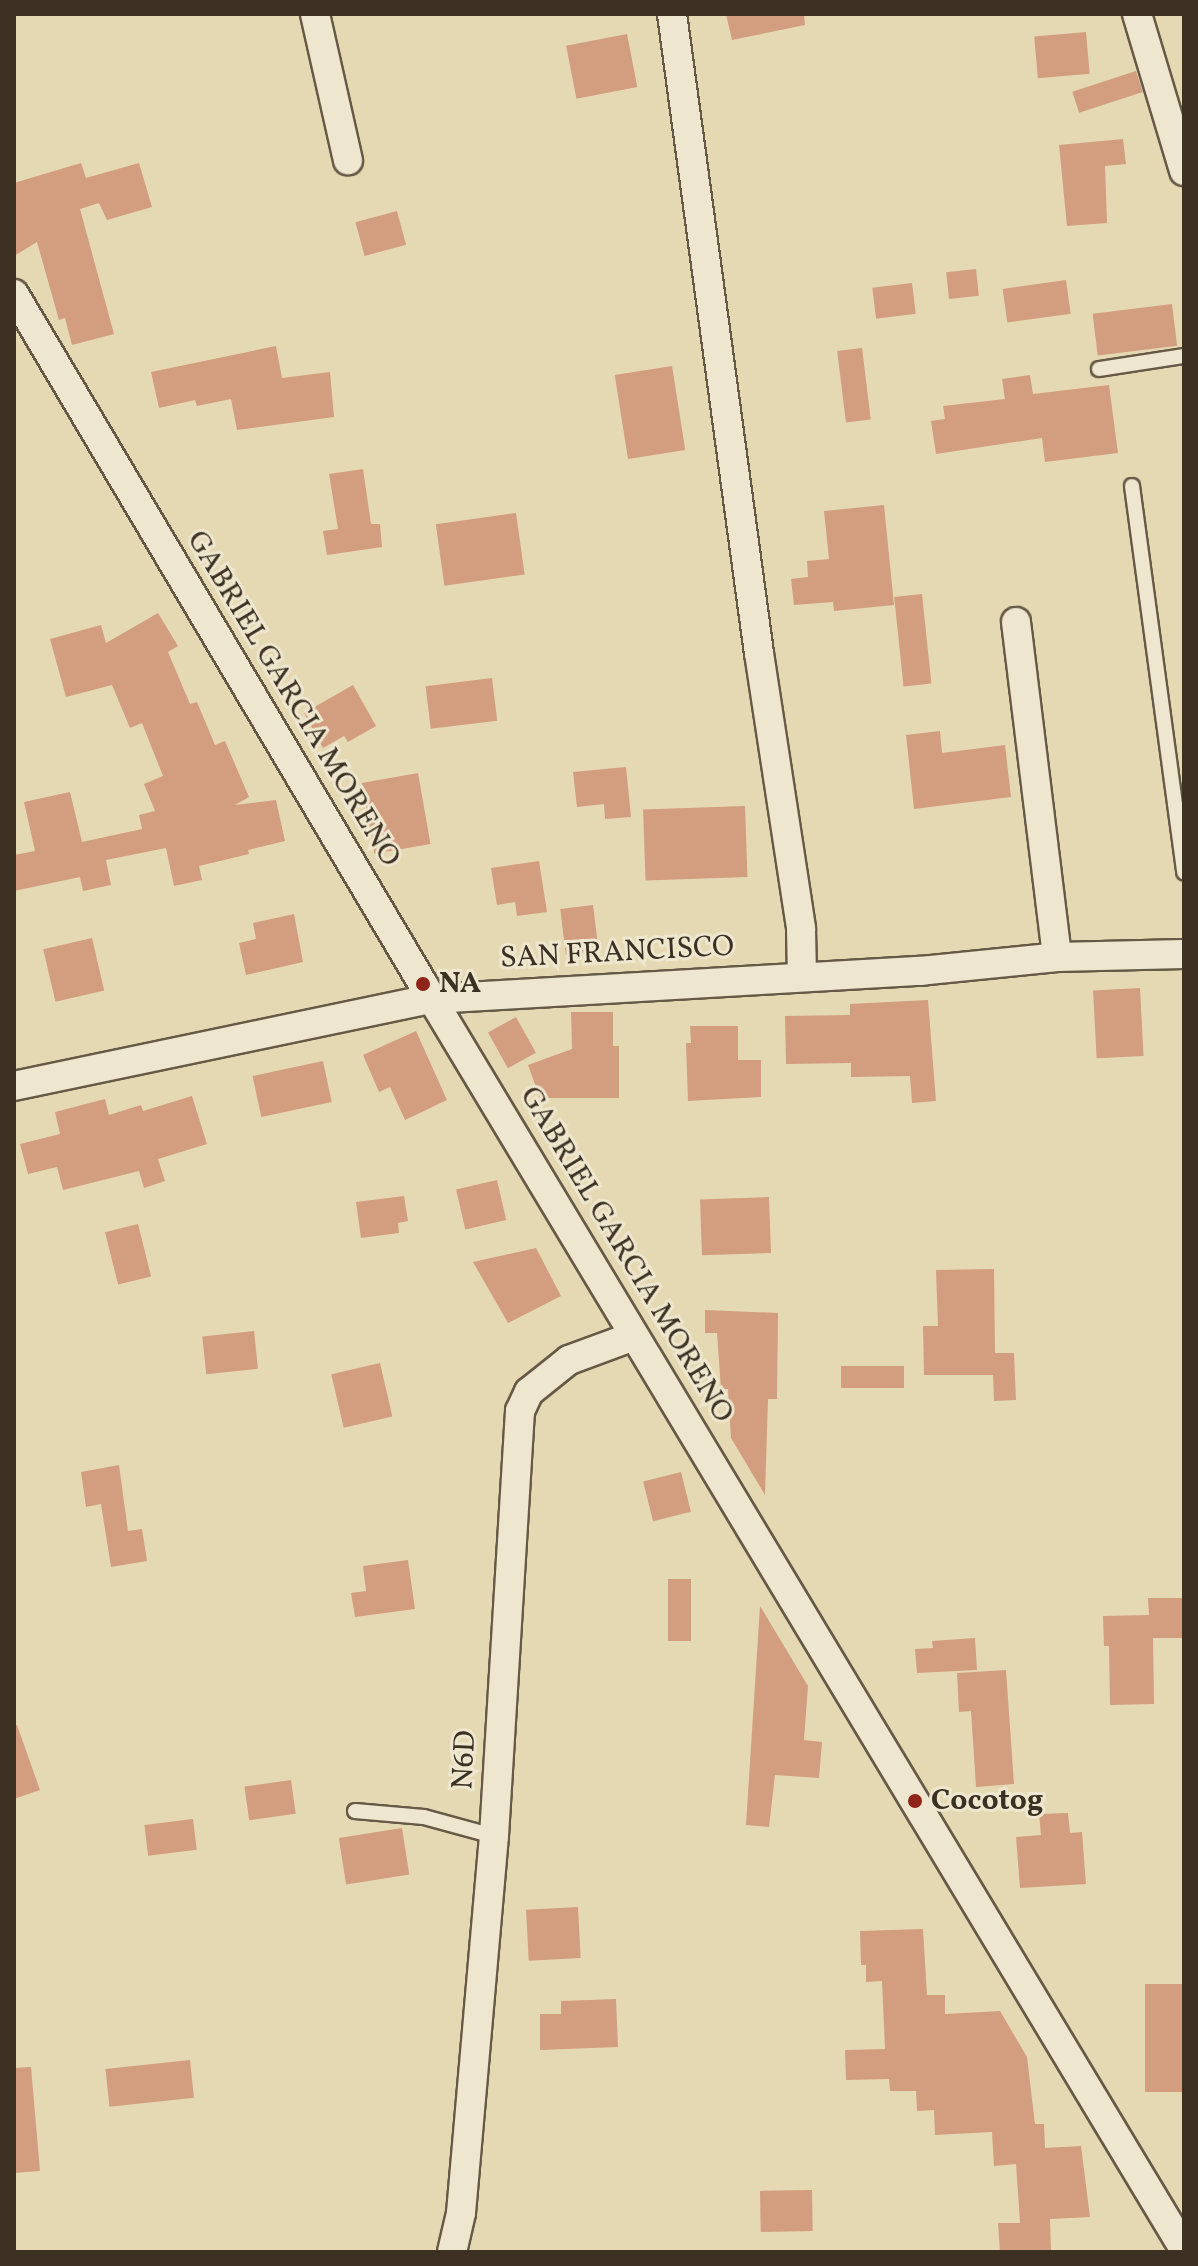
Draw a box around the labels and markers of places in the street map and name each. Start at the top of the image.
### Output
place label: NA [439,966,481,1002]
marker: NA [414,975,432,993]
place label: Cocotog [931,1783,1043,1819]
marker: Cocotog [906,1792,924,1810]

